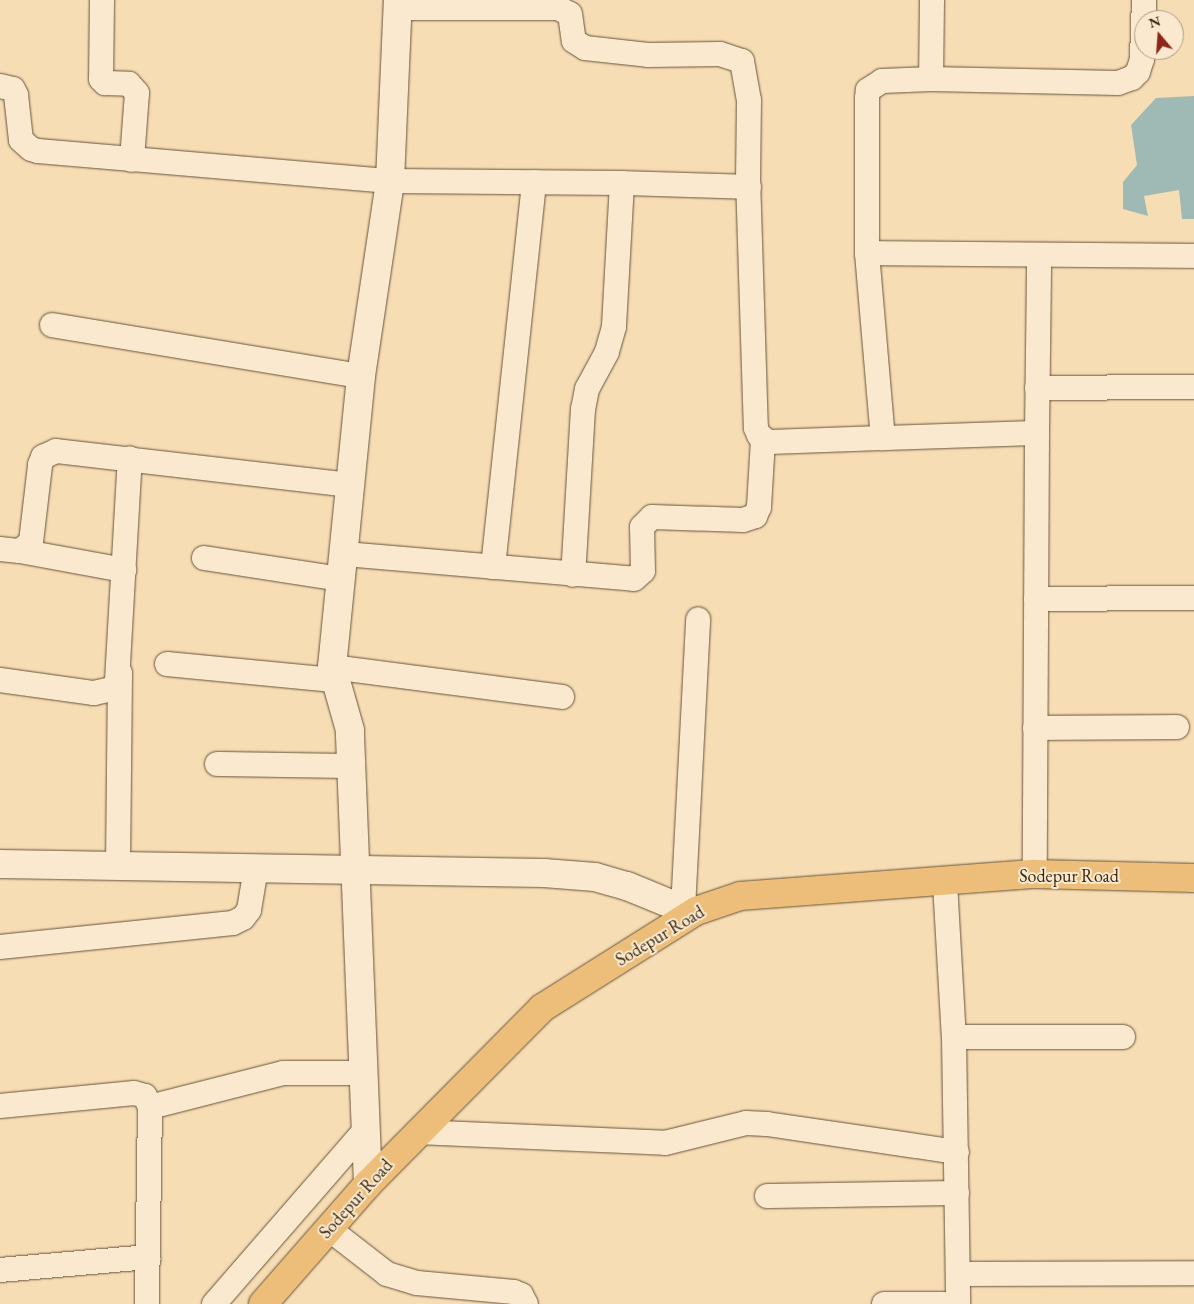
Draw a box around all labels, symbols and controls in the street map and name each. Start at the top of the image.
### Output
north arrow [1134,10,1184,60]
text: N [1146,11,1163,32]
street label: Sodepur Road [1019,865,1119,887]
street label: Sodepur Road [612,901,708,971]
street label: Sodepur Road [315,1155,397,1243]

